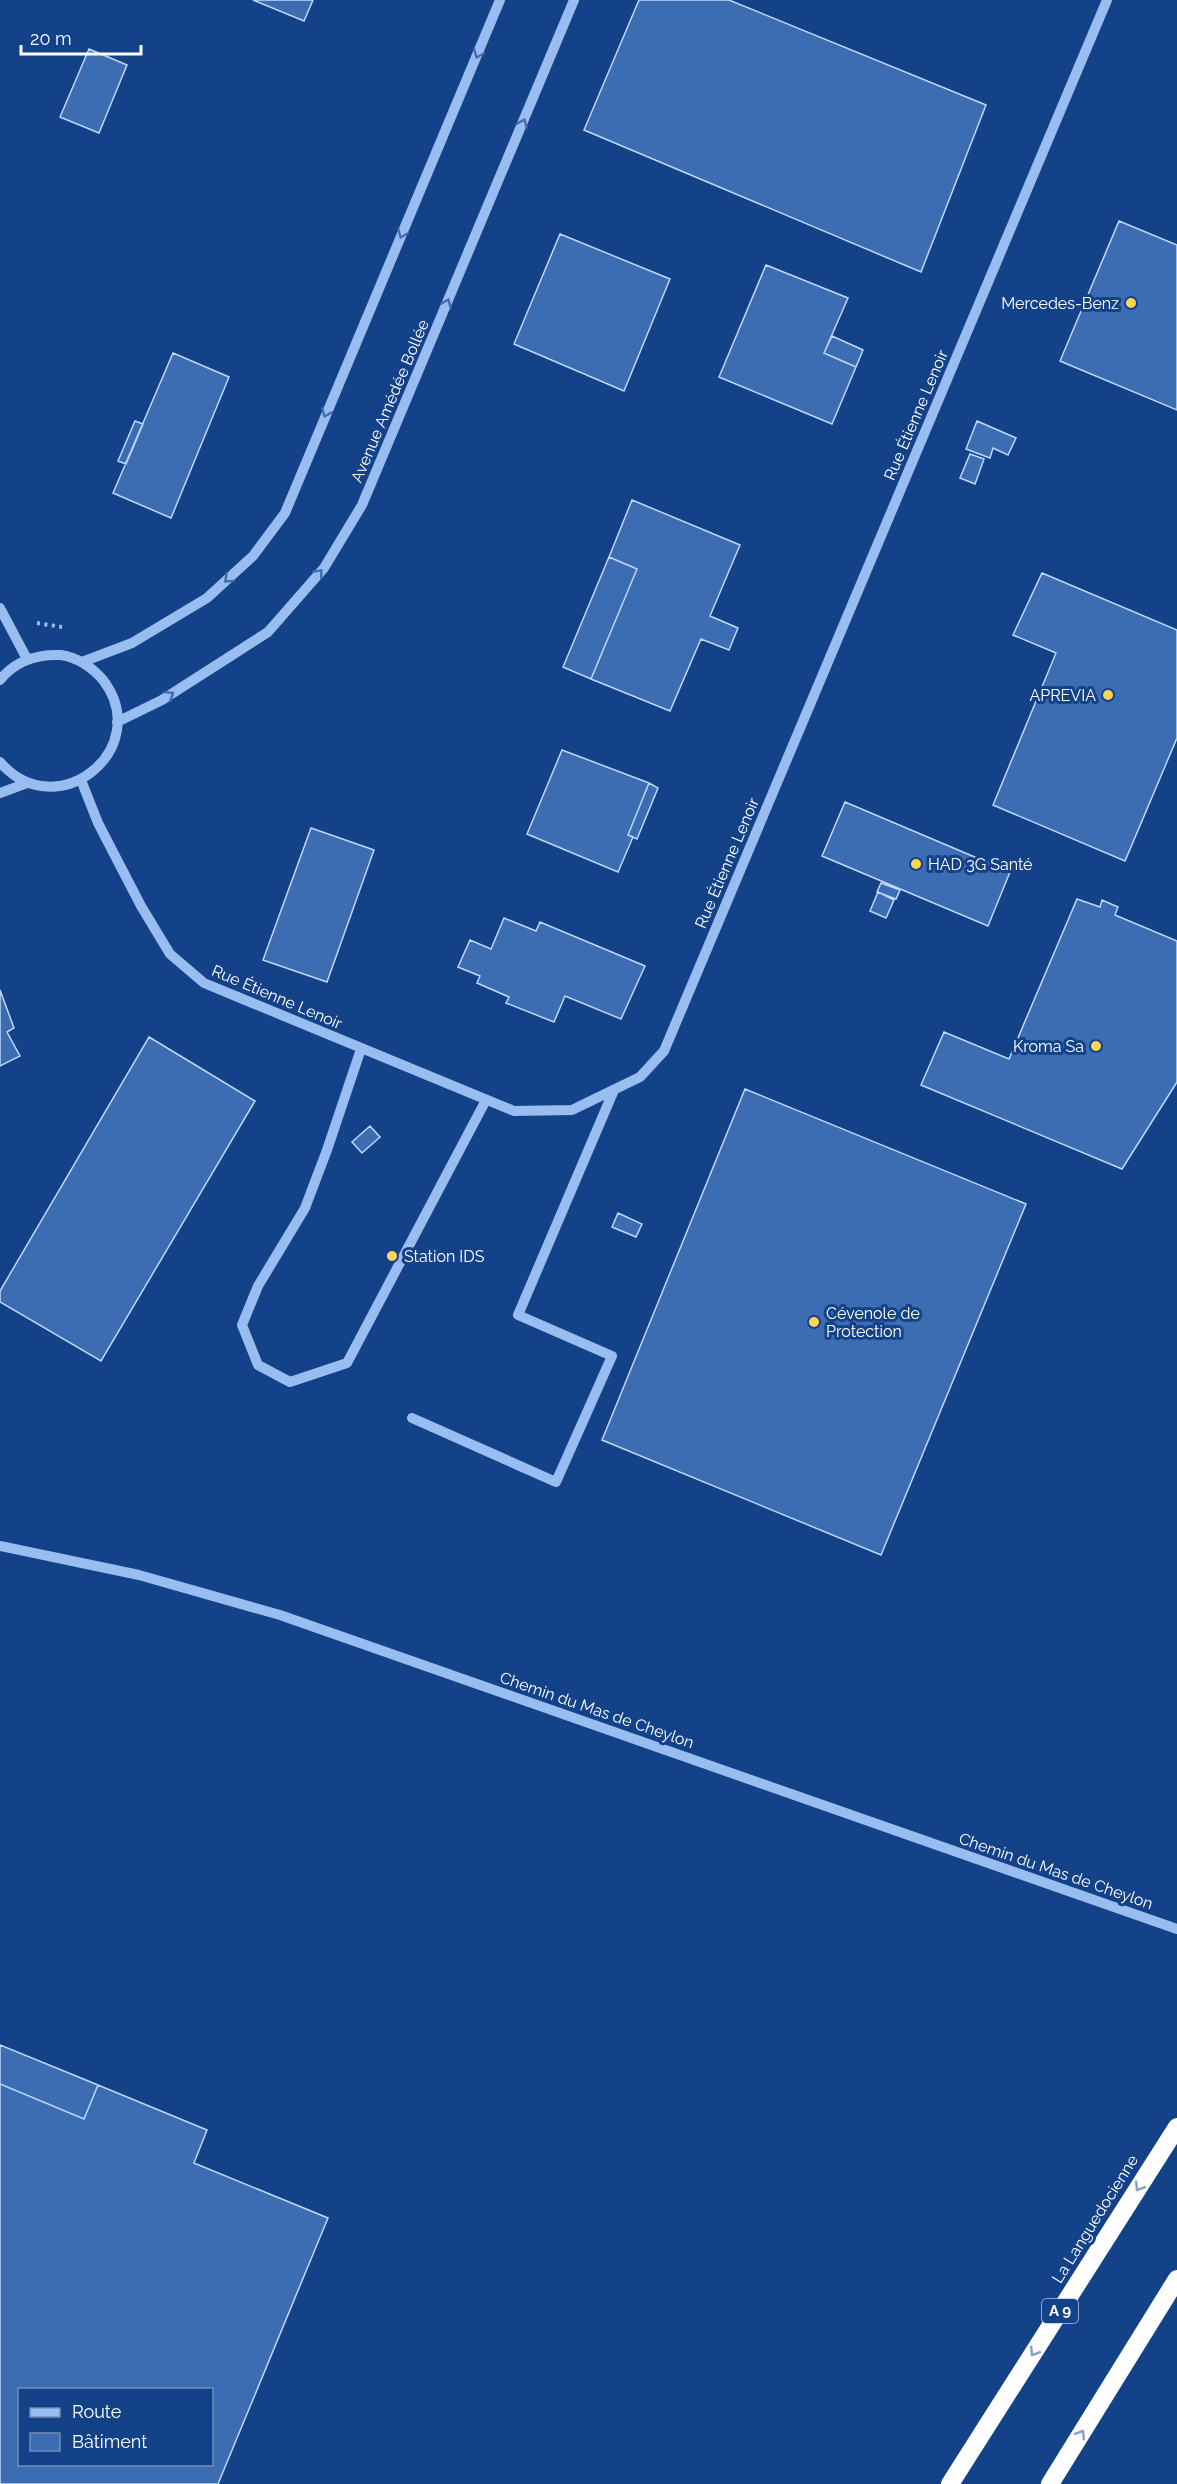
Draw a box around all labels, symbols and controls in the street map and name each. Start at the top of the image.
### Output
scale bar [21,18,141,56]
text: 20 m [30,28,72,49]
one-way arrow [473,48,485,59]
one-way arrow [516,118,528,129]
one-way arrow [397,227,409,238]
place label: Mercedes-Benz [1001,294,1119,313]
marker: Mercedes-Benz [1124,296,1138,310]
one-way arrow [440,298,452,309]
street label: Avenue Amédée Bollée [347,317,433,485]
street label: Rue Étienne Lenoir [879,346,952,483]
one-way arrow [322,407,334,418]
one-way arrow [312,569,323,580]
one-way arrow [224,571,235,582]
place label: APREVIA [1029,686,1096,705]
marker: APREVIA [1101,688,1115,702]
one-way arrow [163,691,174,702]
street label: Rue Étienne Lenoir [690,794,763,931]
place label: HAD 3G Santé [928,855,1033,874]
marker: HAD 3G Santé [909,857,923,871]
street label: Rue Étienne Lenoir [209,960,346,1033]
place label: Kroma Sa [1013,1037,1084,1056]
marker: Kroma Sa [1089,1039,1103,1053]
place label: Station IDS [404,1247,485,1266]
marker: Station IDS [385,1249,399,1263]
place label: Cévenole de Protection [826,1304,920,1341]
marker: Cévenole de Protection [807,1315,821,1329]
street label: Chemin du Mas de Cheylon [497,1668,697,1752]
street label: Chemin du Mas de Cheylon [956,1829,1156,1913]
street label: La Languedocienne [1048,2151,1142,2287]
one-way arrow [1134,2181,1146,2191]
road number: A 9 [1042,2299,1078,2323]
one-way arrow [1030,2345,1041,2356]
legend [18,2388,213,2466]
text: Route [72,2401,122,2422]
one-way arrow [1073,2430,1085,2440]
text: Bâtiment [72,2431,147,2452]

